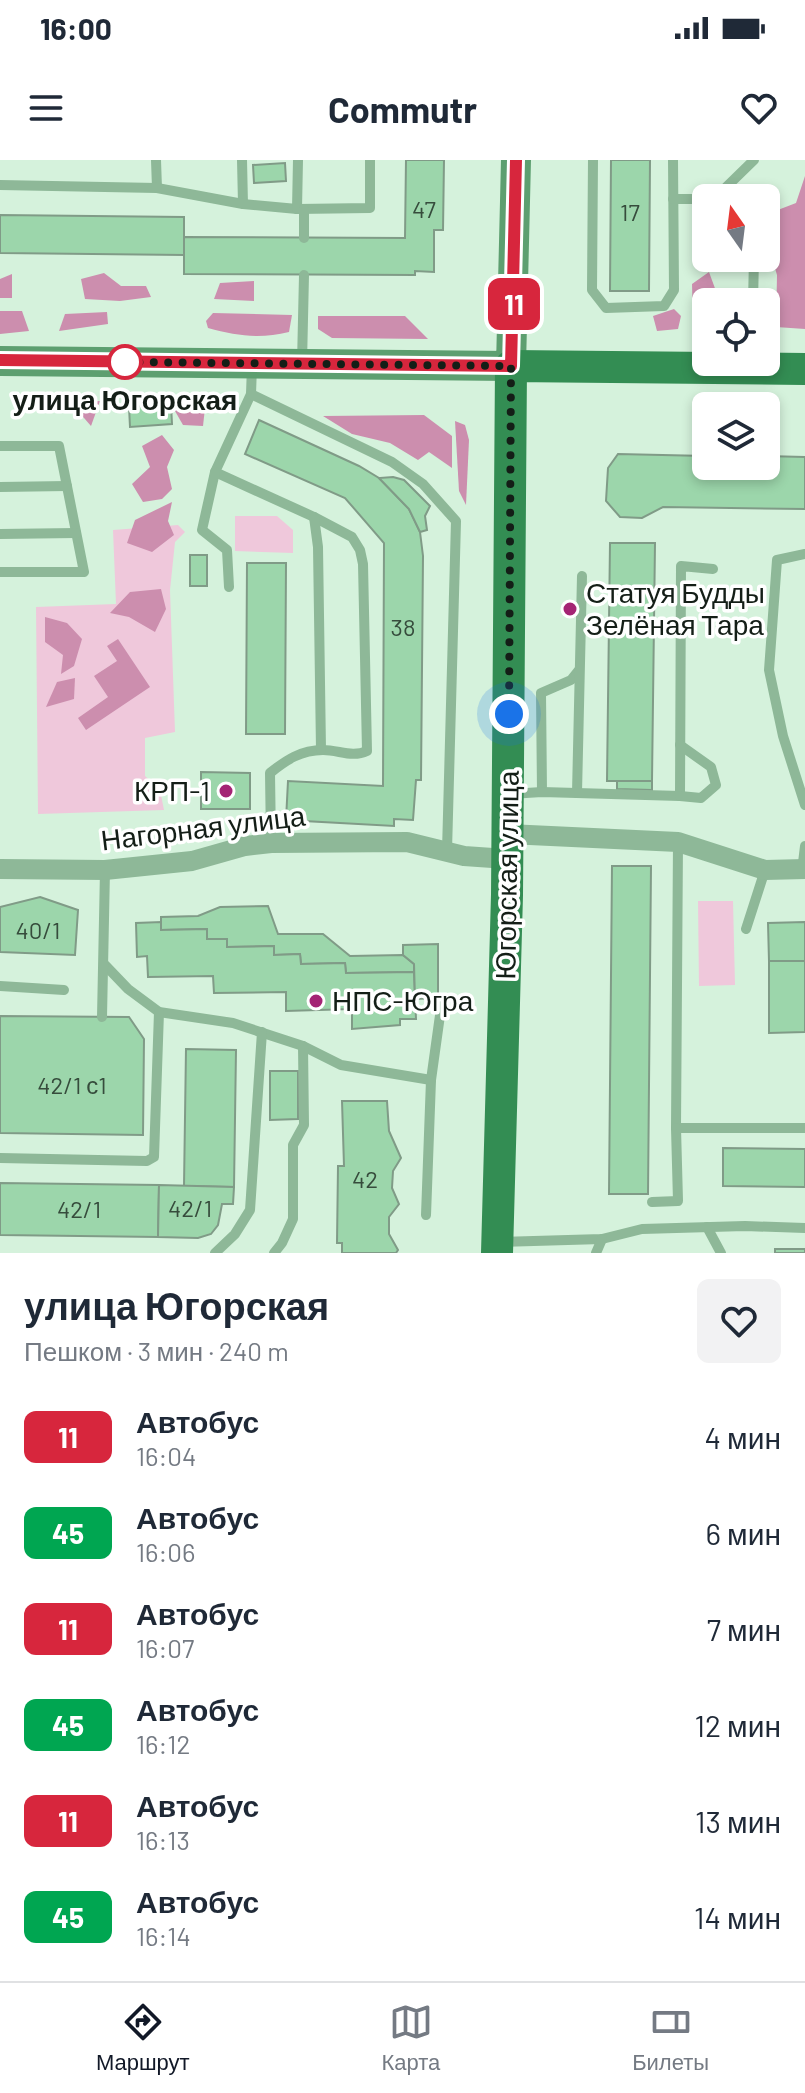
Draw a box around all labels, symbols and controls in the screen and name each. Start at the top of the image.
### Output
text: 16:00 [40,10,112,46]
icon: menu [24,86,68,130]
icon: heart [737,86,781,130]
text: Commutr [328,87,477,130]
north arrow [692,184,780,272]
map controls [692,184,780,480]
house number: 47 [412,194,436,223]
house number: 17 [620,197,640,226]
line badge: 11 [478,278,550,330]
text: 11 [504,287,524,321]
button: locate [692,288,780,376]
marker: улица Югорская [108,345,142,379]
place label: улица Югорская [13,382,237,416]
button: layers [692,392,780,480]
place label: Статуя Будды Зелёная Тара [586,575,765,641]
marker: Статуя Будды Зелёная Тара [561,600,579,618]
house number: 38 [391,612,415,641]
your location [489,694,529,734]
street label: Югорская улица [487,770,525,980]
place label: КРП-1 [134,773,210,807]
marker: КРП-1 [217,782,235,800]
street label: Нагорная улица [99,798,307,856]
house number: 40/1 [16,915,60,944]
place label: НПС-Югра [332,983,474,1017]
marker: НПС-Югра [307,992,325,1010]
house number: 42/1 с1 [37,1070,107,1099]
house number: 42 [352,1164,378,1193]
house number: 42/1 [168,1193,212,1222]
house number: 42/1 [57,1194,101,1223]
button: heart [697,1279,781,1363]
text: улица Югорская [24,1282,329,1328]
text: Пешком · 3 мин · 240 m [24,1335,289,1366]
text: Автобус [136,1403,259,1439]
text: 4 мин [705,1419,781,1455]
text: 11 [58,1420,78,1454]
text: 16:04 [136,1440,196,1471]
text: Автобус [136,1499,259,1535]
text: 6 мин [706,1515,781,1551]
text: 45 [52,1516,84,1550]
text: 16:06 [136,1536,195,1567]
text: Автобус [136,1595,259,1631]
text: 7 мин [707,1611,781,1647]
text: 11 [58,1612,78,1646]
text: 16:07 [136,1632,194,1663]
text: Автобус [136,1691,259,1727]
text: 12 мин [694,1707,781,1743]
text: 45 [52,1708,84,1742]
text: 16:12 [136,1728,190,1759]
text: Автобус [136,1787,259,1823]
text: 13 мин [695,1803,781,1839]
text: 11 [58,1804,78,1838]
text: 16:13 [136,1824,190,1855]
text: Автобус [136,1883,259,1919]
text: 14 мин [694,1899,781,1935]
text: 45 [52,1900,84,1934]
text: 16:14 [136,1920,191,1951]
tab: Маршрут [96,2000,190,2076]
tab: Карта [381,2000,440,2076]
tab: Билеты [632,2000,709,2076]

